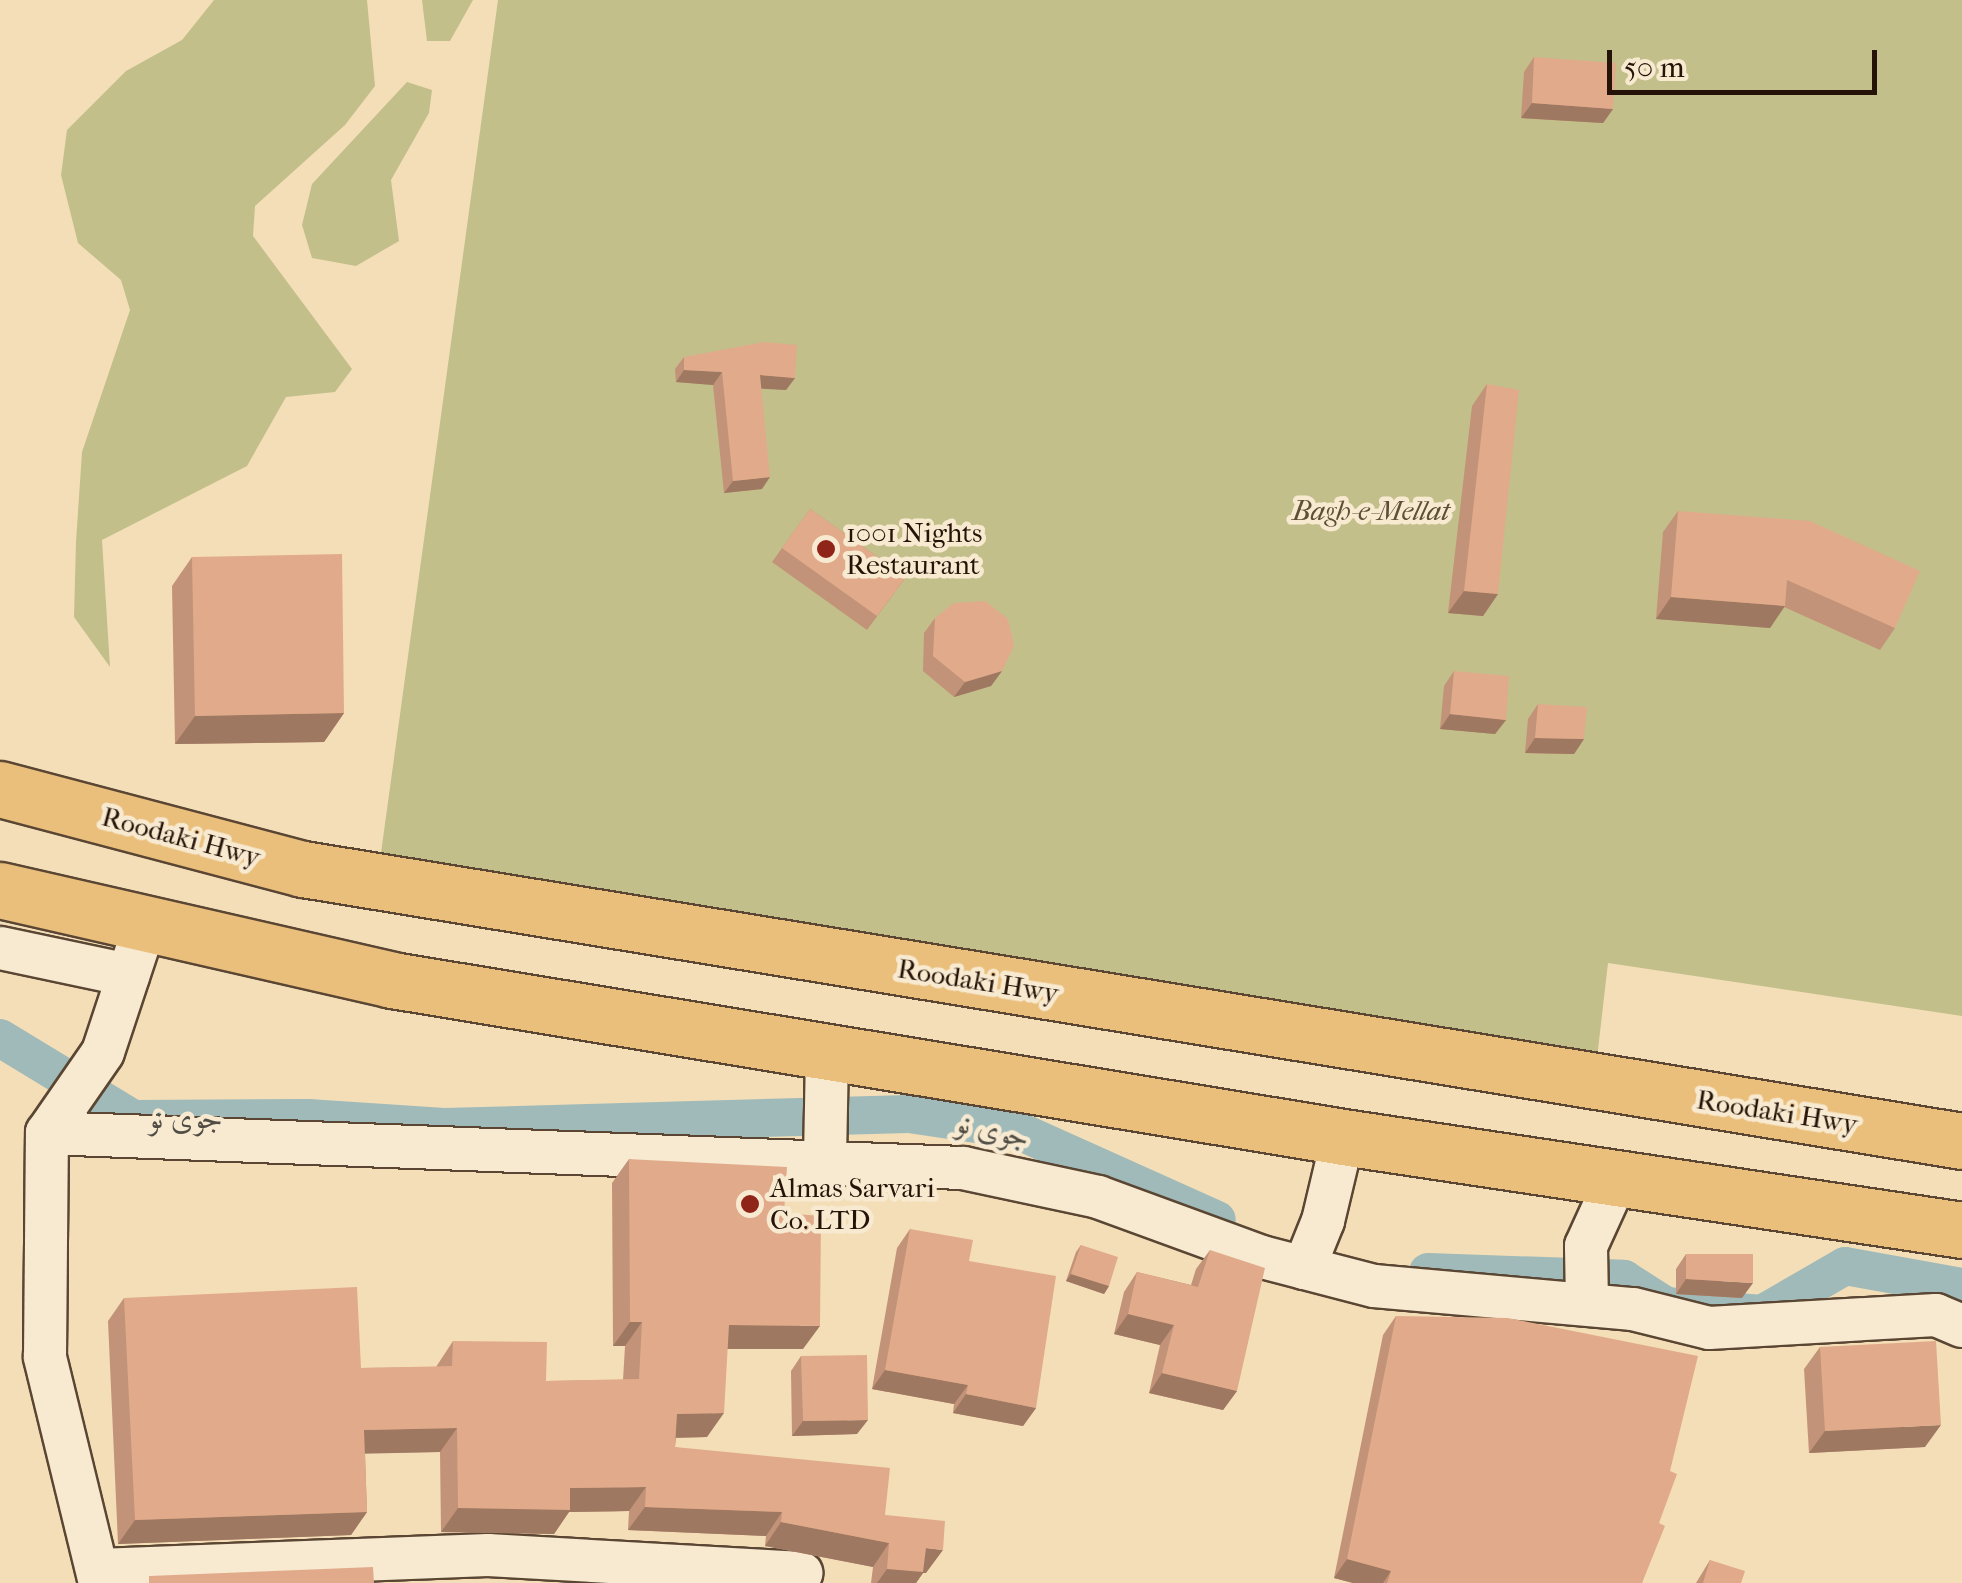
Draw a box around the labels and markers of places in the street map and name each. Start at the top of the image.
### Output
place label: 1001 Nights Restaurant [846,516,982,582]
marker: 1001 Nights Restaurant [815,538,837,560]
place label: Almas Sarvari Co. LTD [770,1171,935,1237]
marker: Almas Sarvari Co. LTD [739,1193,761,1215]

